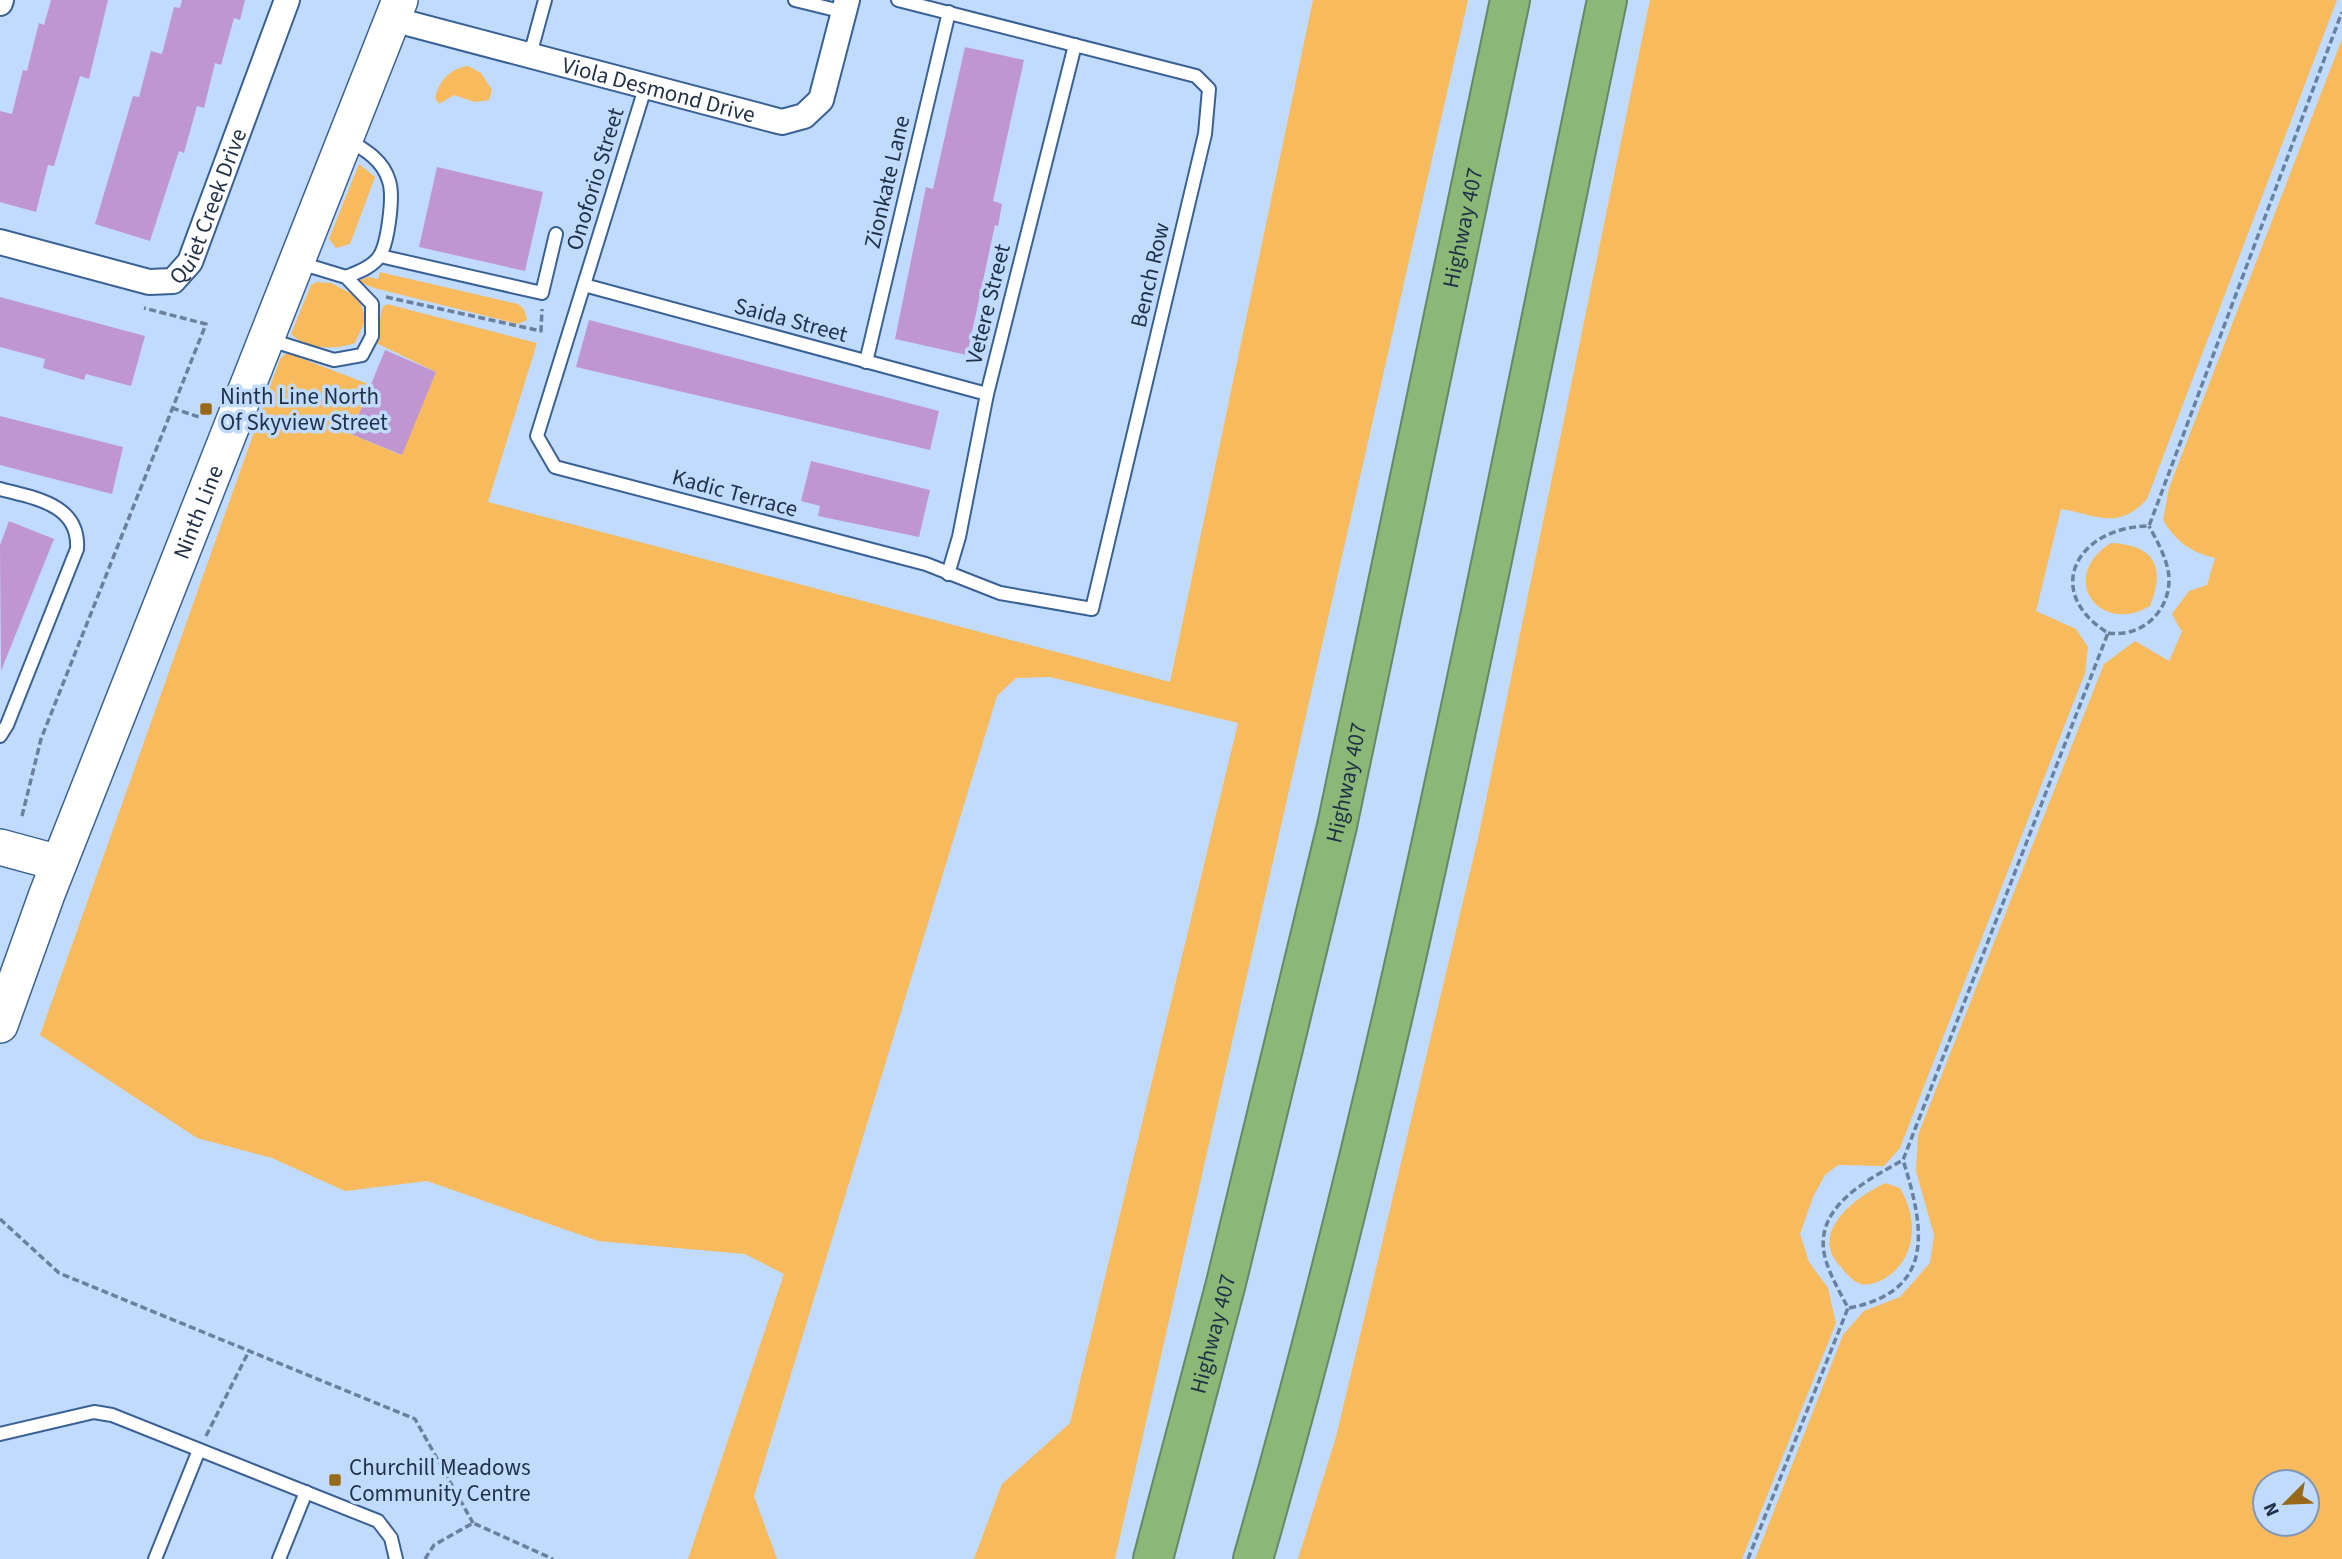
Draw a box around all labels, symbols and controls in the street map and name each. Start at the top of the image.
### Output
street label: Viola Desmond Drive [559,48,759,131]
street label: Onoforio Street [558,103,632,254]
street label: Zionkate Lane [856,112,918,252]
street label: Quiet Creek Drive [161,124,255,292]
street label: Highway 407 [1434,164,1491,291]
street label: Bench Row [1122,219,1178,331]
street label: Vetere Street [957,240,1019,368]
street label: Saida Street [731,289,852,351]
place label: Ninth Line North Of Skyview Street [220,380,388,439]
marker: Ninth Line North Of Skyview Street [198,401,214,417]
street label: Ninth Line [164,460,231,564]
street label: Kadic Terrace [668,460,802,526]
street label: Highway 407 [1317,719,1375,846]
street label: Highway 407 [1181,1271,1244,1397]
place label: Churchill Meadows Community Centre [349,1451,531,1510]
north arrow [2251,1468,2321,1538]
marker: Churchill Meadows Community Centre [327,1472,343,1488]
text: N [2257,1498,2287,1521]

